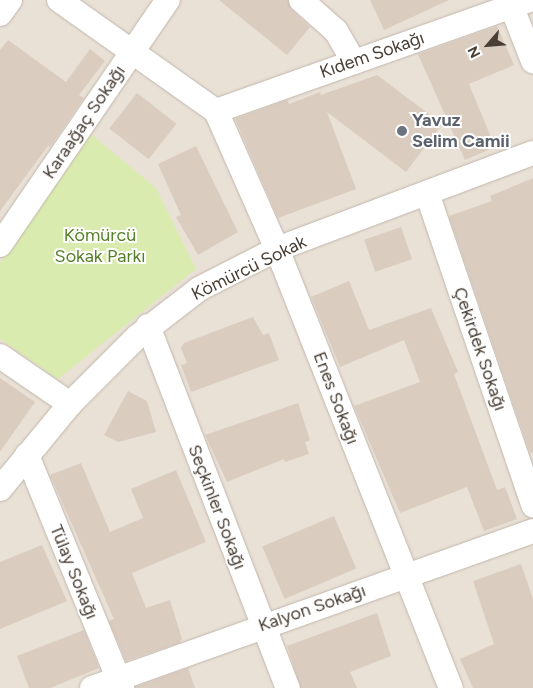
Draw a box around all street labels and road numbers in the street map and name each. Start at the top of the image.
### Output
street label: Kıdem Sokağı [317,27,427,83]
street label: Karaağaç Sokağı [38,61,130,183]
street label: Kömürcü Sokak [188,231,310,305]
street label: Çekirdek Sokağı [449,284,511,414]
street label: Enes Sokağı [308,349,364,447]
street label: Seçkinler Sokağı [183,442,251,572]
street label: Tülay Sokağı [45,522,103,622]
street label: Kalyon Sokağı [255,580,369,636]

